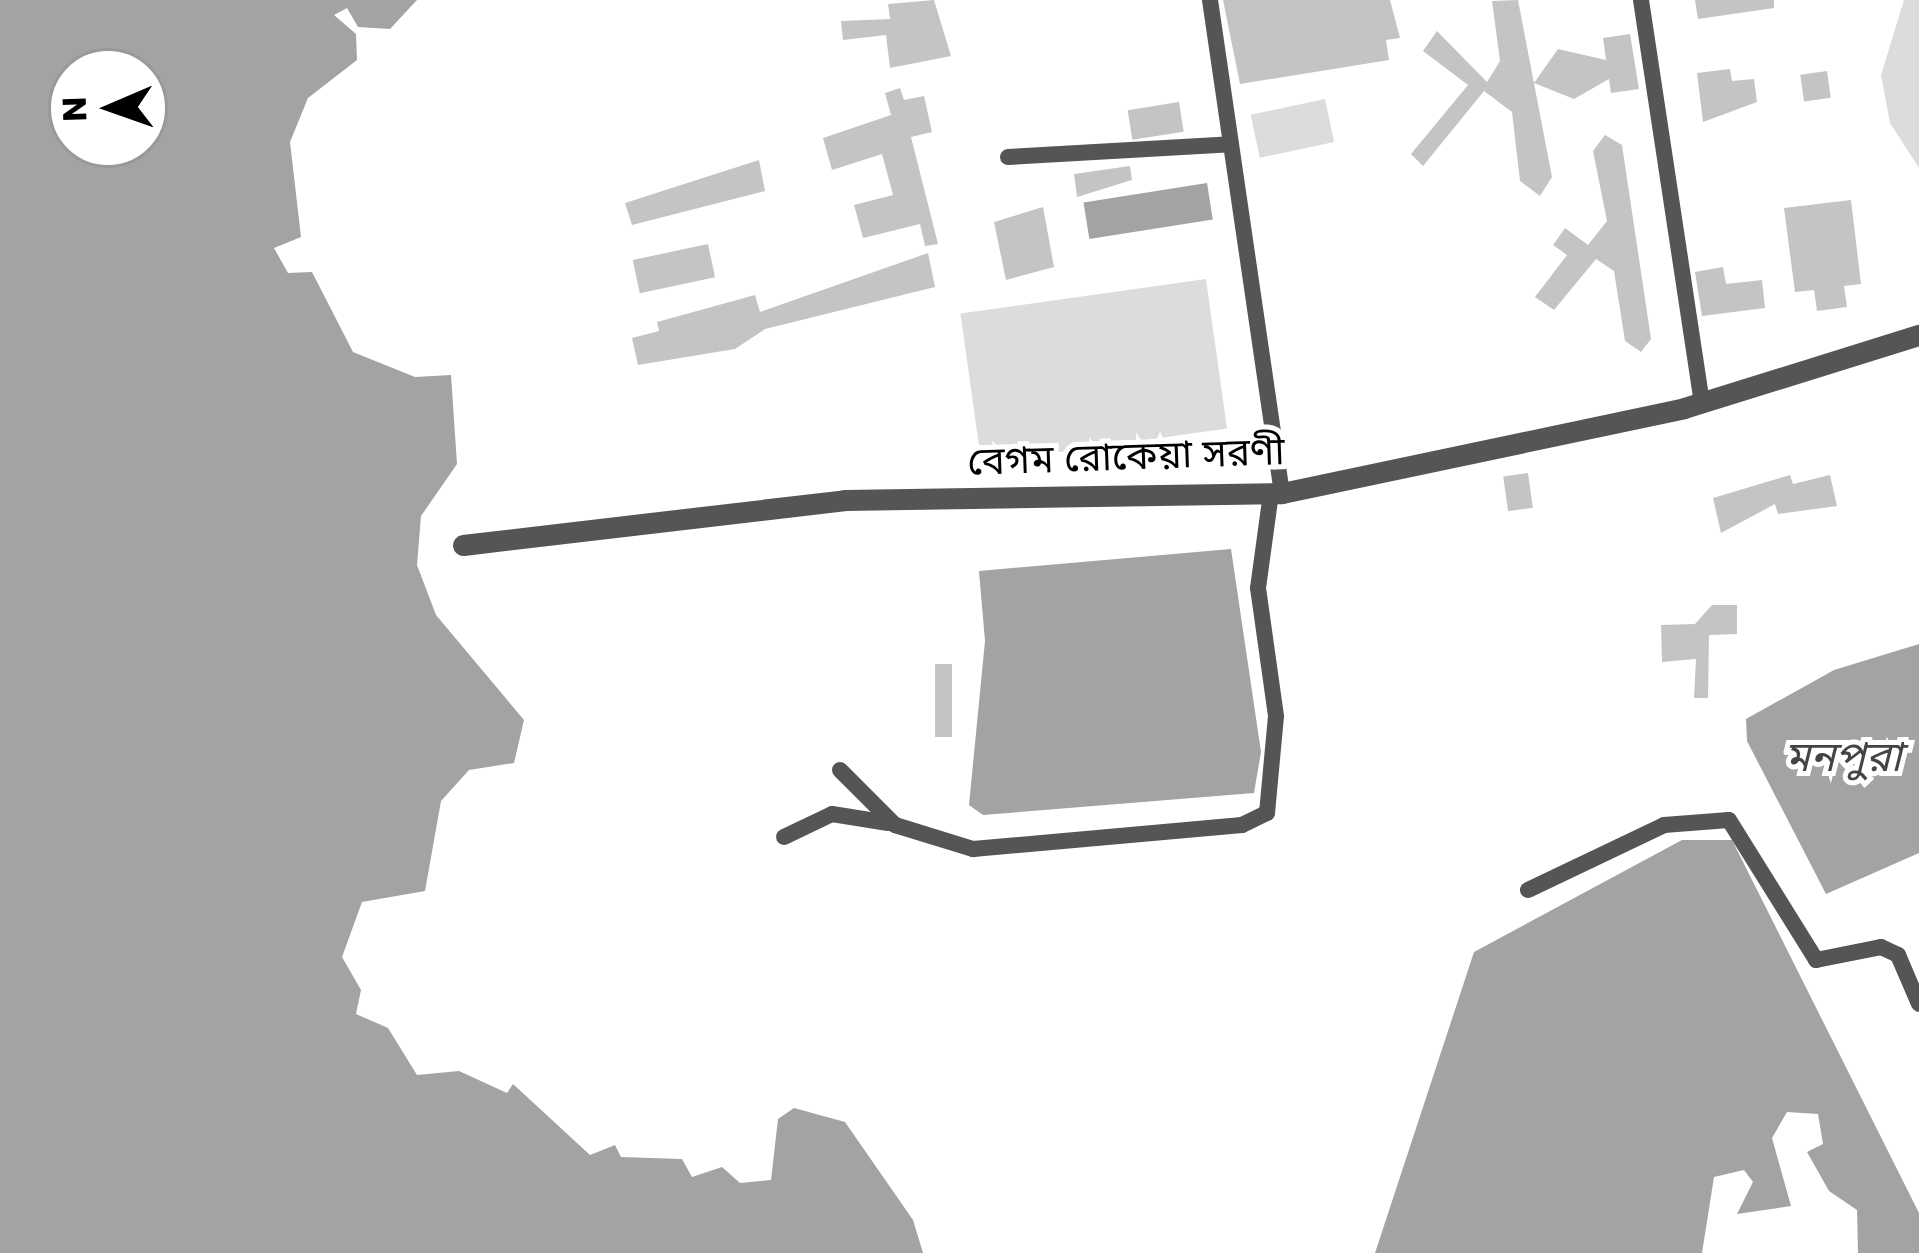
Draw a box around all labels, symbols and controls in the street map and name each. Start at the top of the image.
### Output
north arrow [48,48,168,168]
text: N [51,96,98,122]
street label: বেগম রোকেয়া সরণী [967,428,1285,486]
water label: মনপুরা [1784,732,1902,782]

